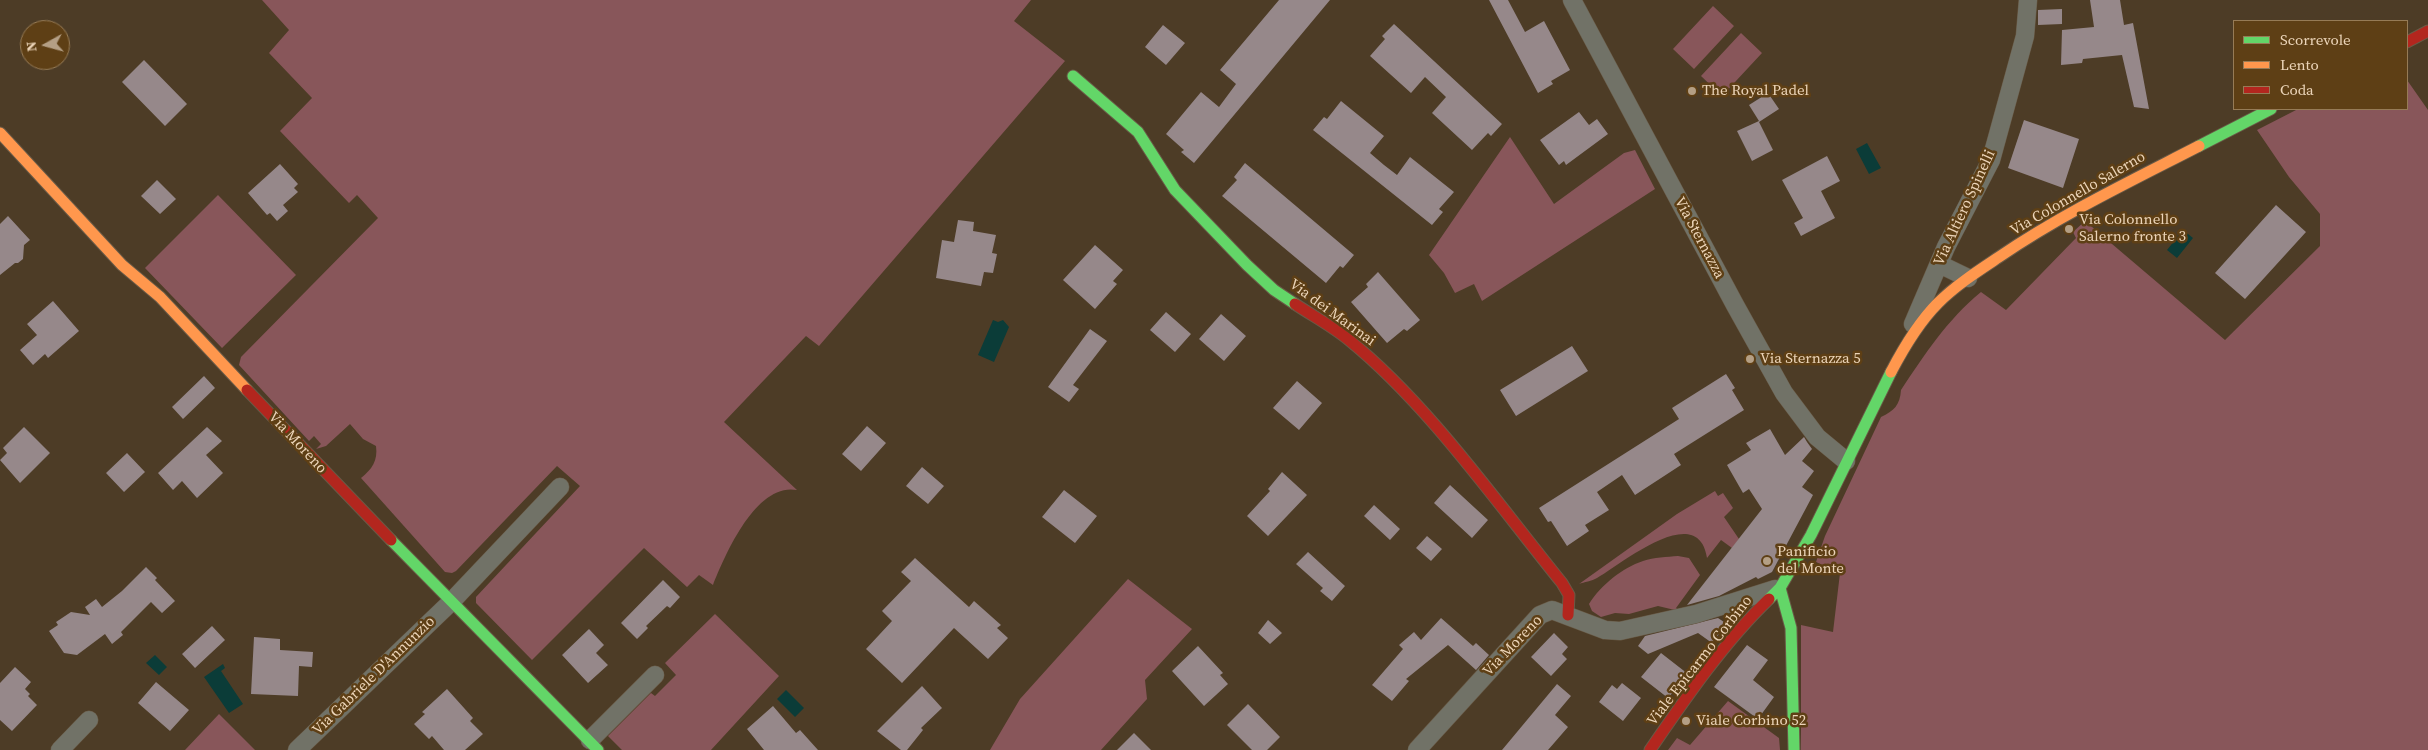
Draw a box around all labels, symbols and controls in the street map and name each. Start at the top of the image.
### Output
north arrow [20,20,70,70]
legend [2233,20,2408,110]
text: Scorrevole [2280,29,2351,50]
text: N [21,40,42,53]
text: Lento [2280,54,2319,75]
text: Coda [2280,79,2314,100]
place label: The Royal Padel [1702,82,1809,100]
marker: The Royal Padel [1686,85,1698,97]
street label: Via Altiero Spinelli [1930,147,2000,269]
street label: Via Colonnello Salerno [2007,148,2149,240]
street label: Via Sternazza [1670,194,1728,282]
place label: Via Colonnello Salerno fronte 3 [2079,211,2186,246]
marker: Via Colonnello Salerno fronte 3 [2063,223,2075,235]
street label: Via dei Marinai [1285,276,1379,350]
place label: Via Sternazza 5 [1760,350,1861,368]
marker: Via Sternazza 5 [1744,353,1756,365]
street label: Via Moreno [264,408,330,478]
place label: Panificio del Monte [1777,543,1844,578]
marker: Panificio del Monte [1761,555,1773,567]
street label: Viale Epicarmo Corbino [1644,592,1756,730]
street label: Via Moreno [1479,612,1547,680]
street label: Via Gabriele D'Annunzio [309,613,439,739]
place label: Viale Corbino 52 [1696,712,1806,730]
marker: Viale Corbino 52 [1680,715,1692,727]

